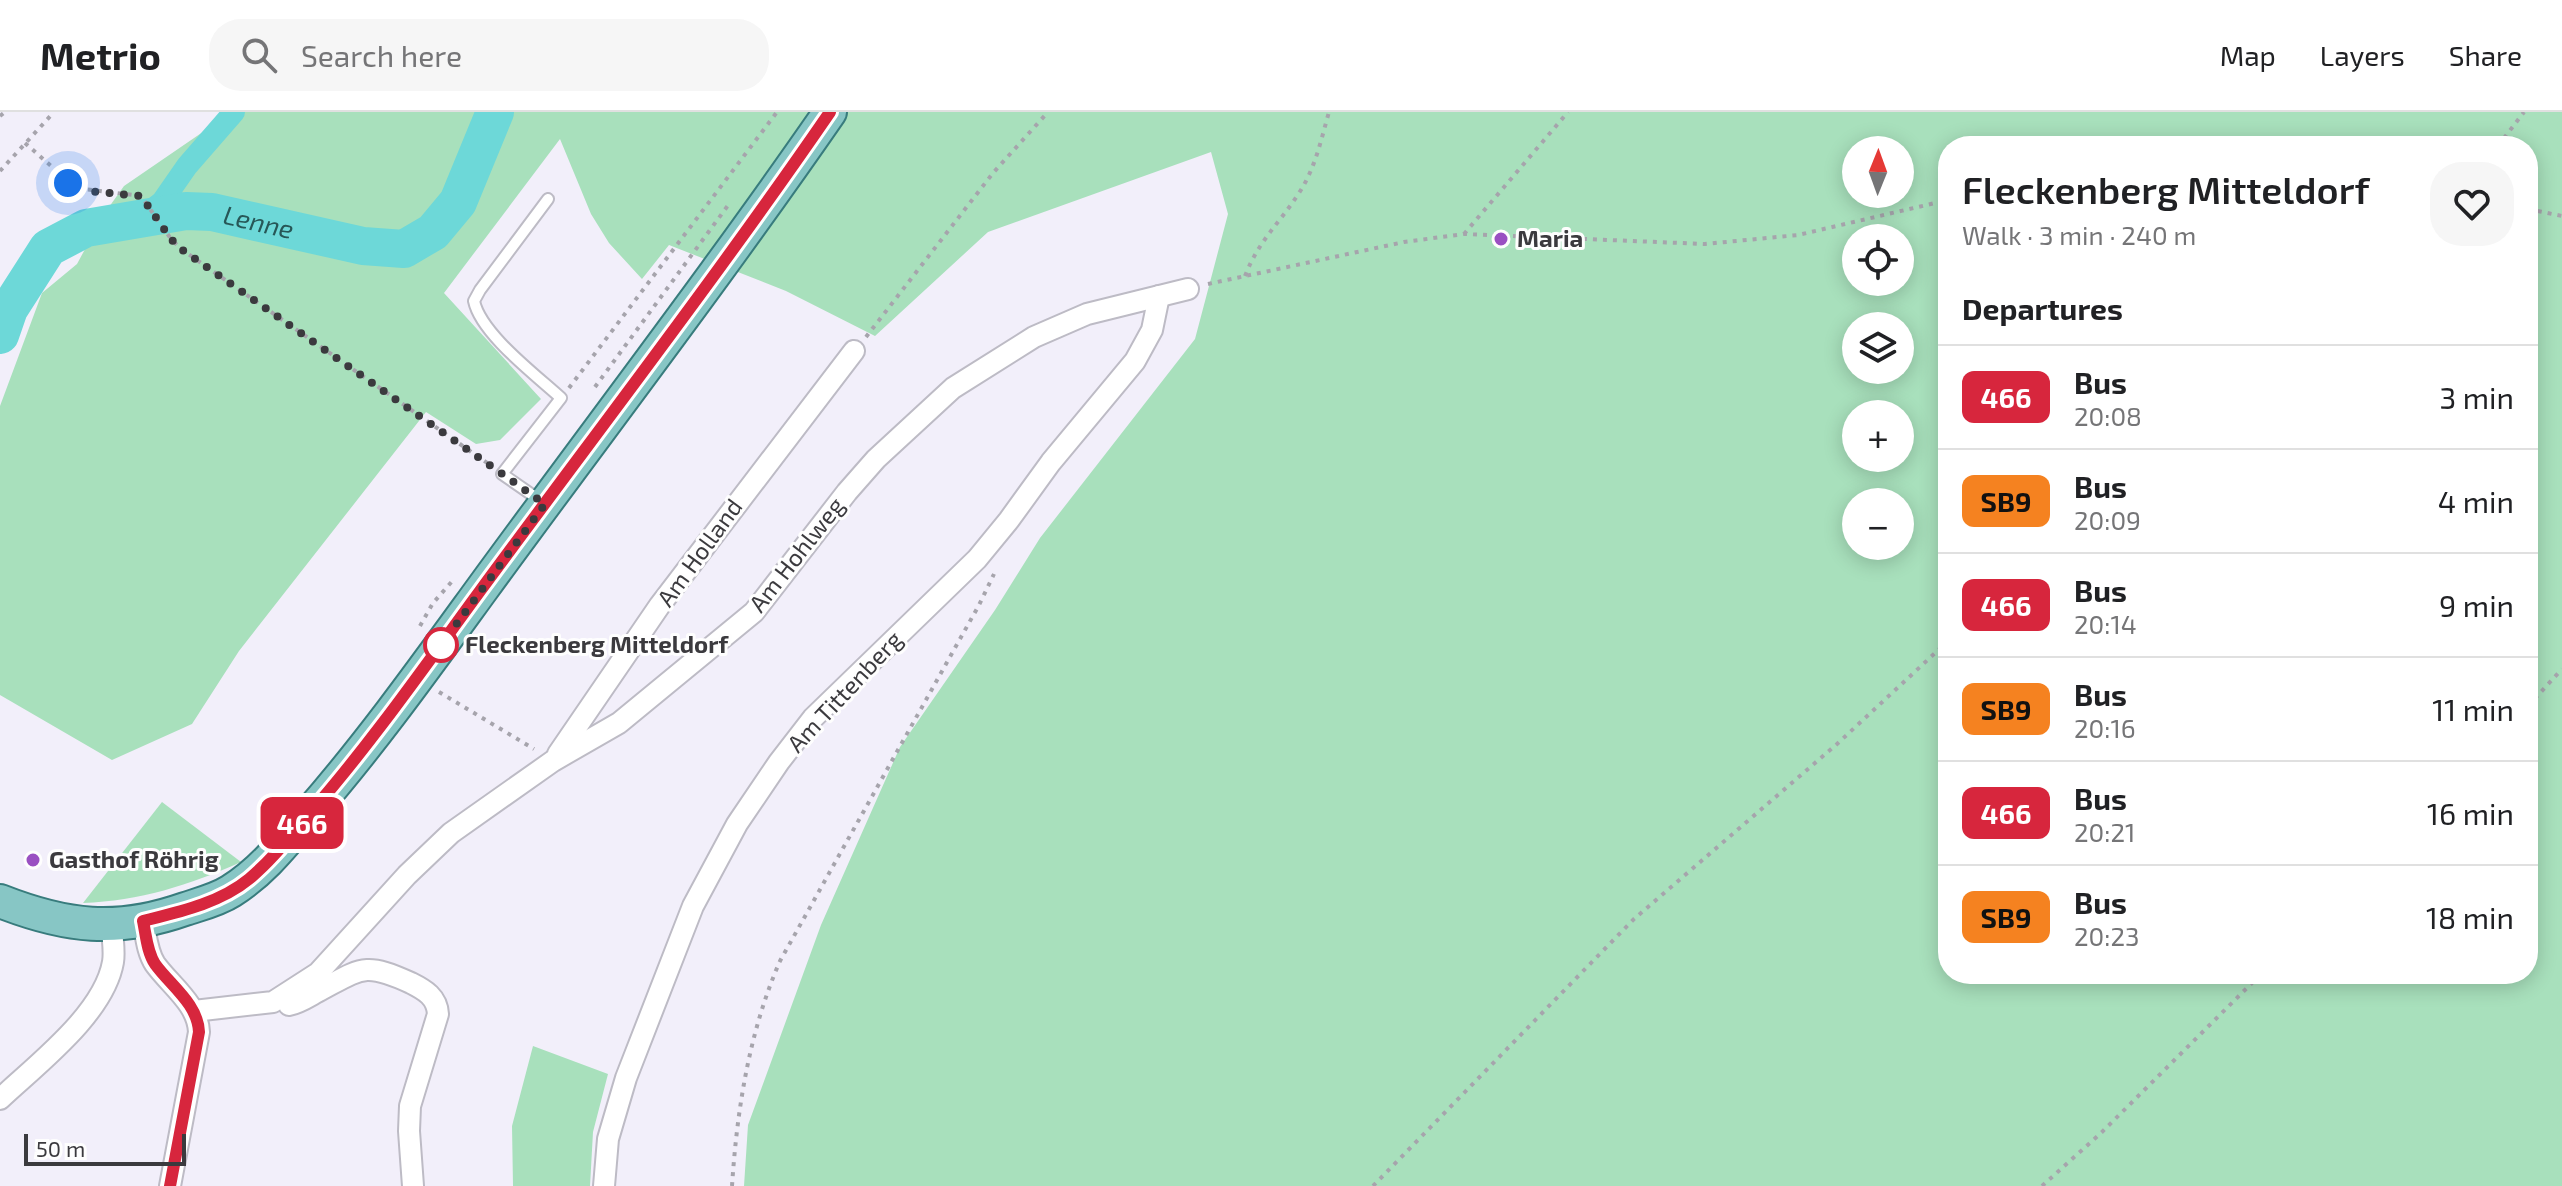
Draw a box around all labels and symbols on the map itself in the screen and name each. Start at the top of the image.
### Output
north arrow [1842,136,1914,208]
your location [48,163,88,203]
water label: Lenne [221,198,297,244]
place label: Maria [1517,223,1583,252]
marker: Maria [1492,230,1510,248]
street label: Am Hohlweg [742,491,850,617]
street label: Am Holland [650,493,748,612]
street label: Am Tittenberg [780,624,907,758]
marker: Fleckenberg Mitteldorf [424,628,458,662]
place label: Fleckenberg Mitteldorf [465,629,729,658]
line badge: 466 [256,797,348,849]
place label: Gasthof Röhrig [49,844,219,873]
marker: Gasthof Röhrig [24,851,42,869]
scale bar [24,1130,186,1166]

